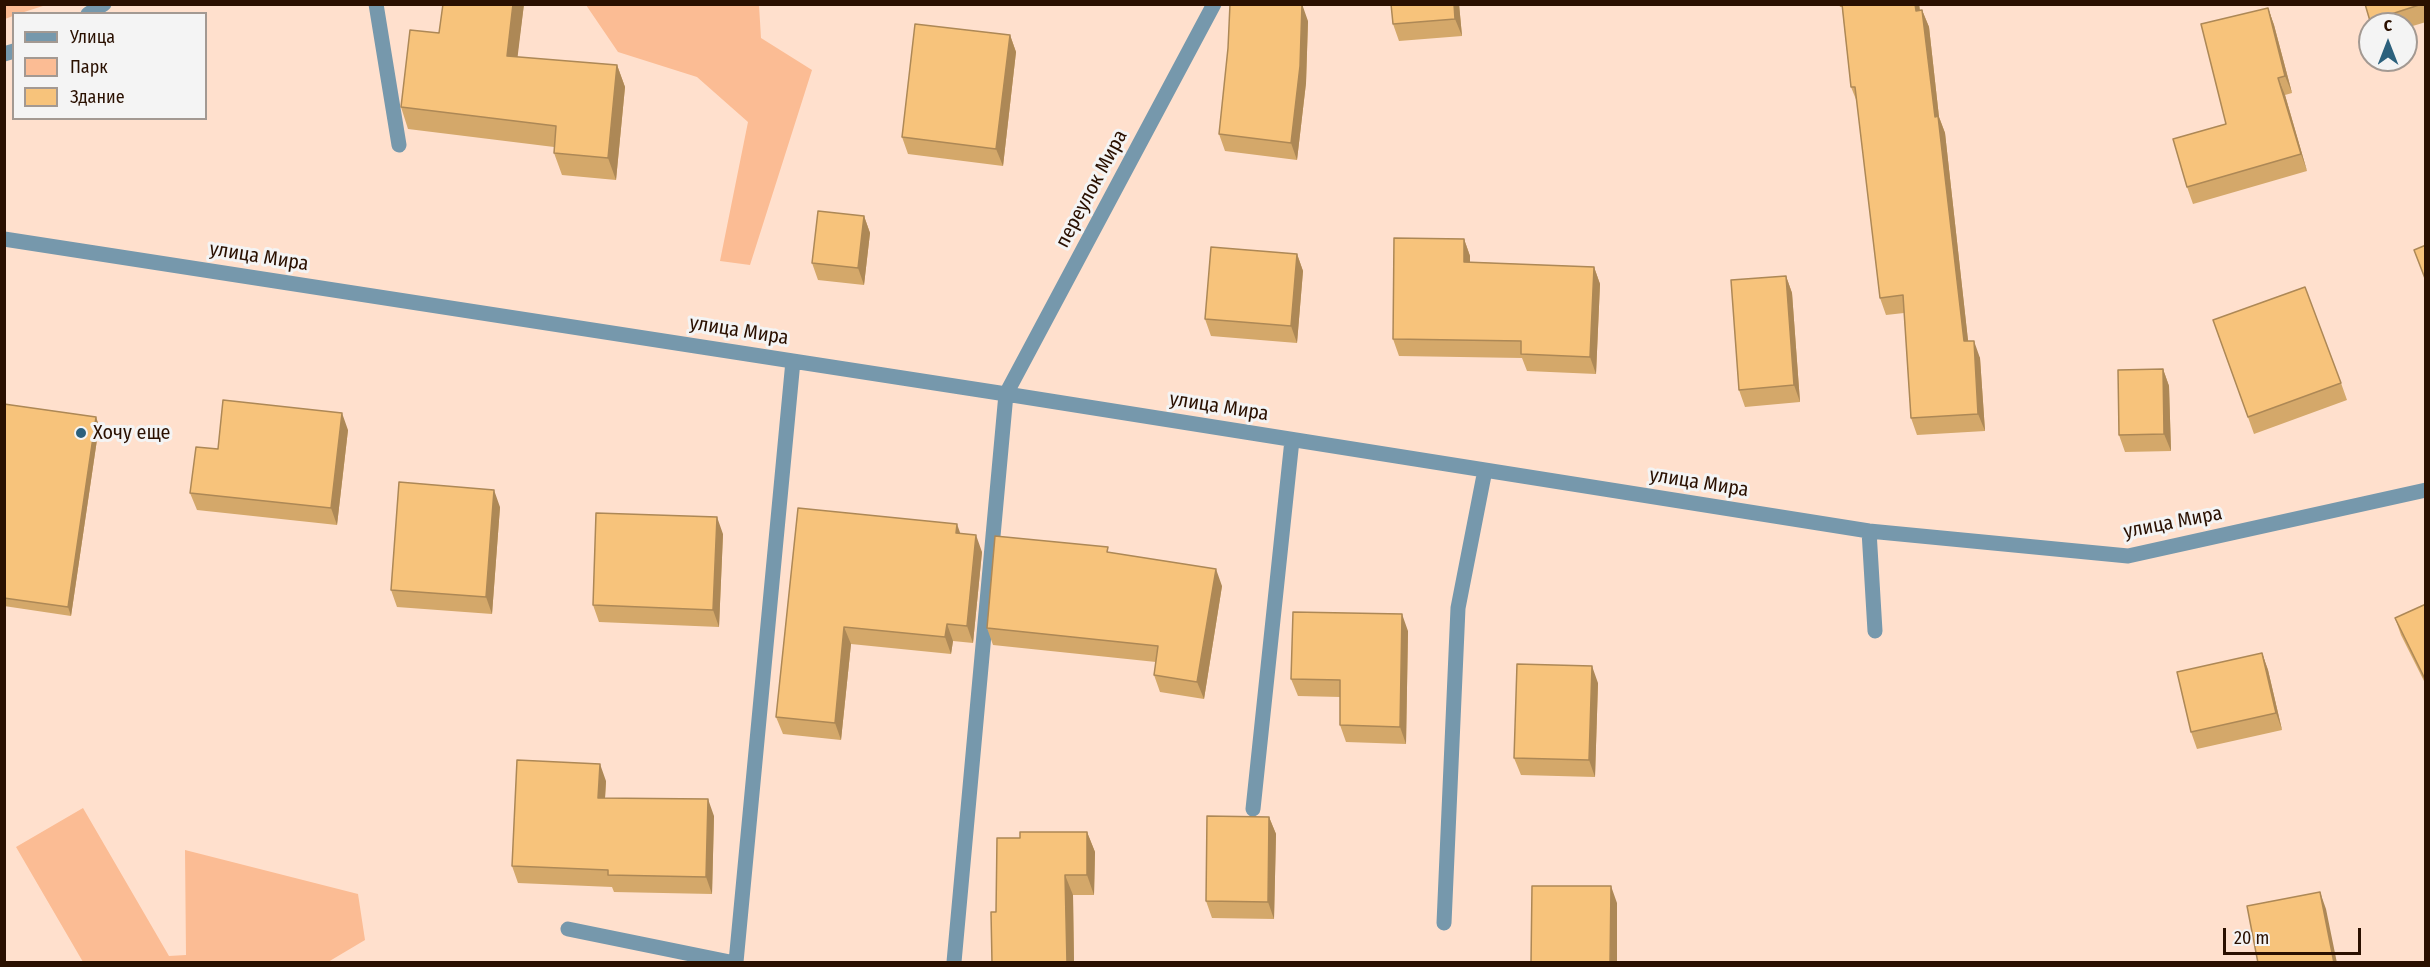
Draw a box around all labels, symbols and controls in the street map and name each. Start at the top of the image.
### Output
legend [12,12,207,120]
north arrow [2358,12,2418,72]
text: С [2384,16,2392,35]
text: Улица [70,26,115,48]
text: Парк [70,56,108,78]
text: Здание [70,86,125,108]
street label: переулок Мира [1051,126,1133,252]
street label: улица Мира [208,237,310,277]
street label: улица Мира [688,311,790,351]
street label: улица Мира [1168,387,1270,427]
place label: Хочу еще [93,421,170,445]
marker: Хочу еще [74,426,88,440]
street label: улица Мира [1648,463,1750,503]
street label: улица Мира [2122,502,2224,544]
scale bar [2226,916,2364,954]
text: 20 m [2234,927,2269,949]

